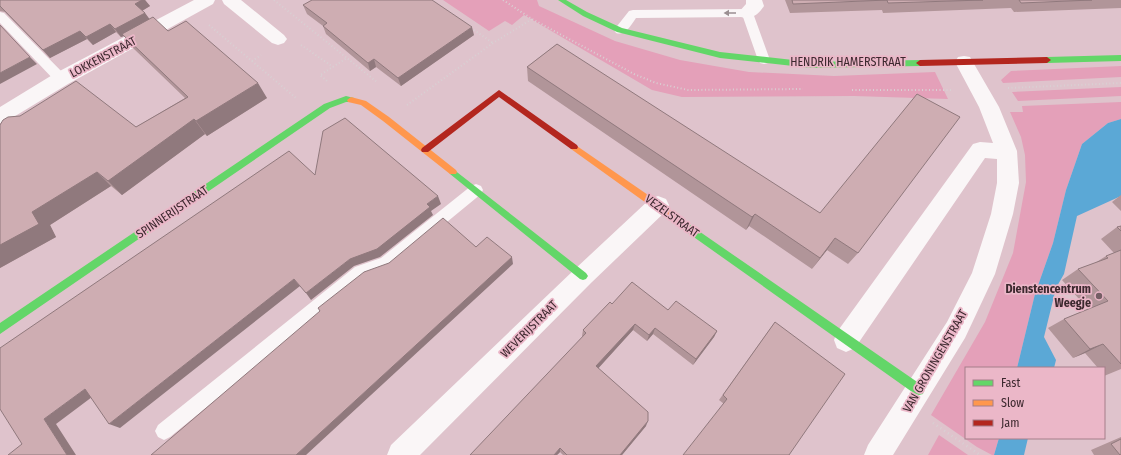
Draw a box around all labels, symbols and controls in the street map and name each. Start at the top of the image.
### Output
one-way arrow [723,10,736,16]
street label: LOKKENSTRAAT [67,33,139,80]
street label: HENDRIK HAMERSTRAAT [790,55,906,69]
street label: SPINNERIJSTRAAT [133,182,211,241]
street label: VEZELSTRAAT [642,192,702,241]
place label: Dienstencentrum Weegje [1005,282,1091,310]
marker: Dienstencentrum Weegje [1094,291,1104,301]
street label: WEVERIJSTRAAT [498,297,561,360]
street label: VAN GRONINGENSTRAAT [900,307,970,415]
legend [965,367,1105,439]
text: Fast [1001,376,1020,390]
text: Slow [1001,396,1024,410]
text: Jam [1001,416,1019,430]

